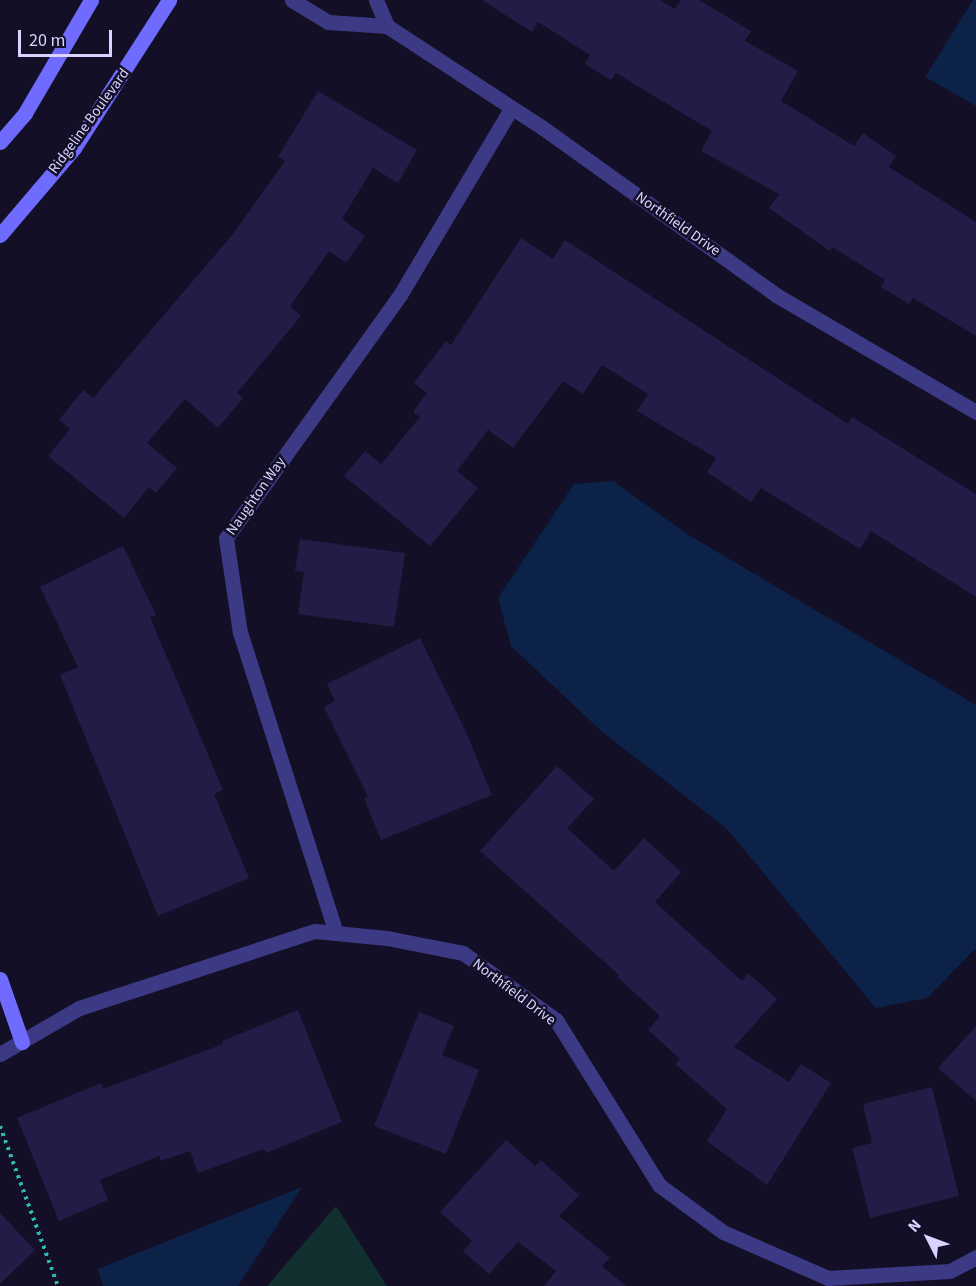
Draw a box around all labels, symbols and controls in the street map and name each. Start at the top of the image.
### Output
scale bar [21,18,116,56]
text: 20 m [29,28,65,53]
street label: Ridgeline Boulevard [45,65,133,177]
street label: Northfield Drive [632,188,724,260]
street label: Naughton Way [222,453,290,539]
street label: Northfield Drive [469,955,559,1029]
north arrow [898,1208,958,1268]
text: N [903,1215,926,1237]

